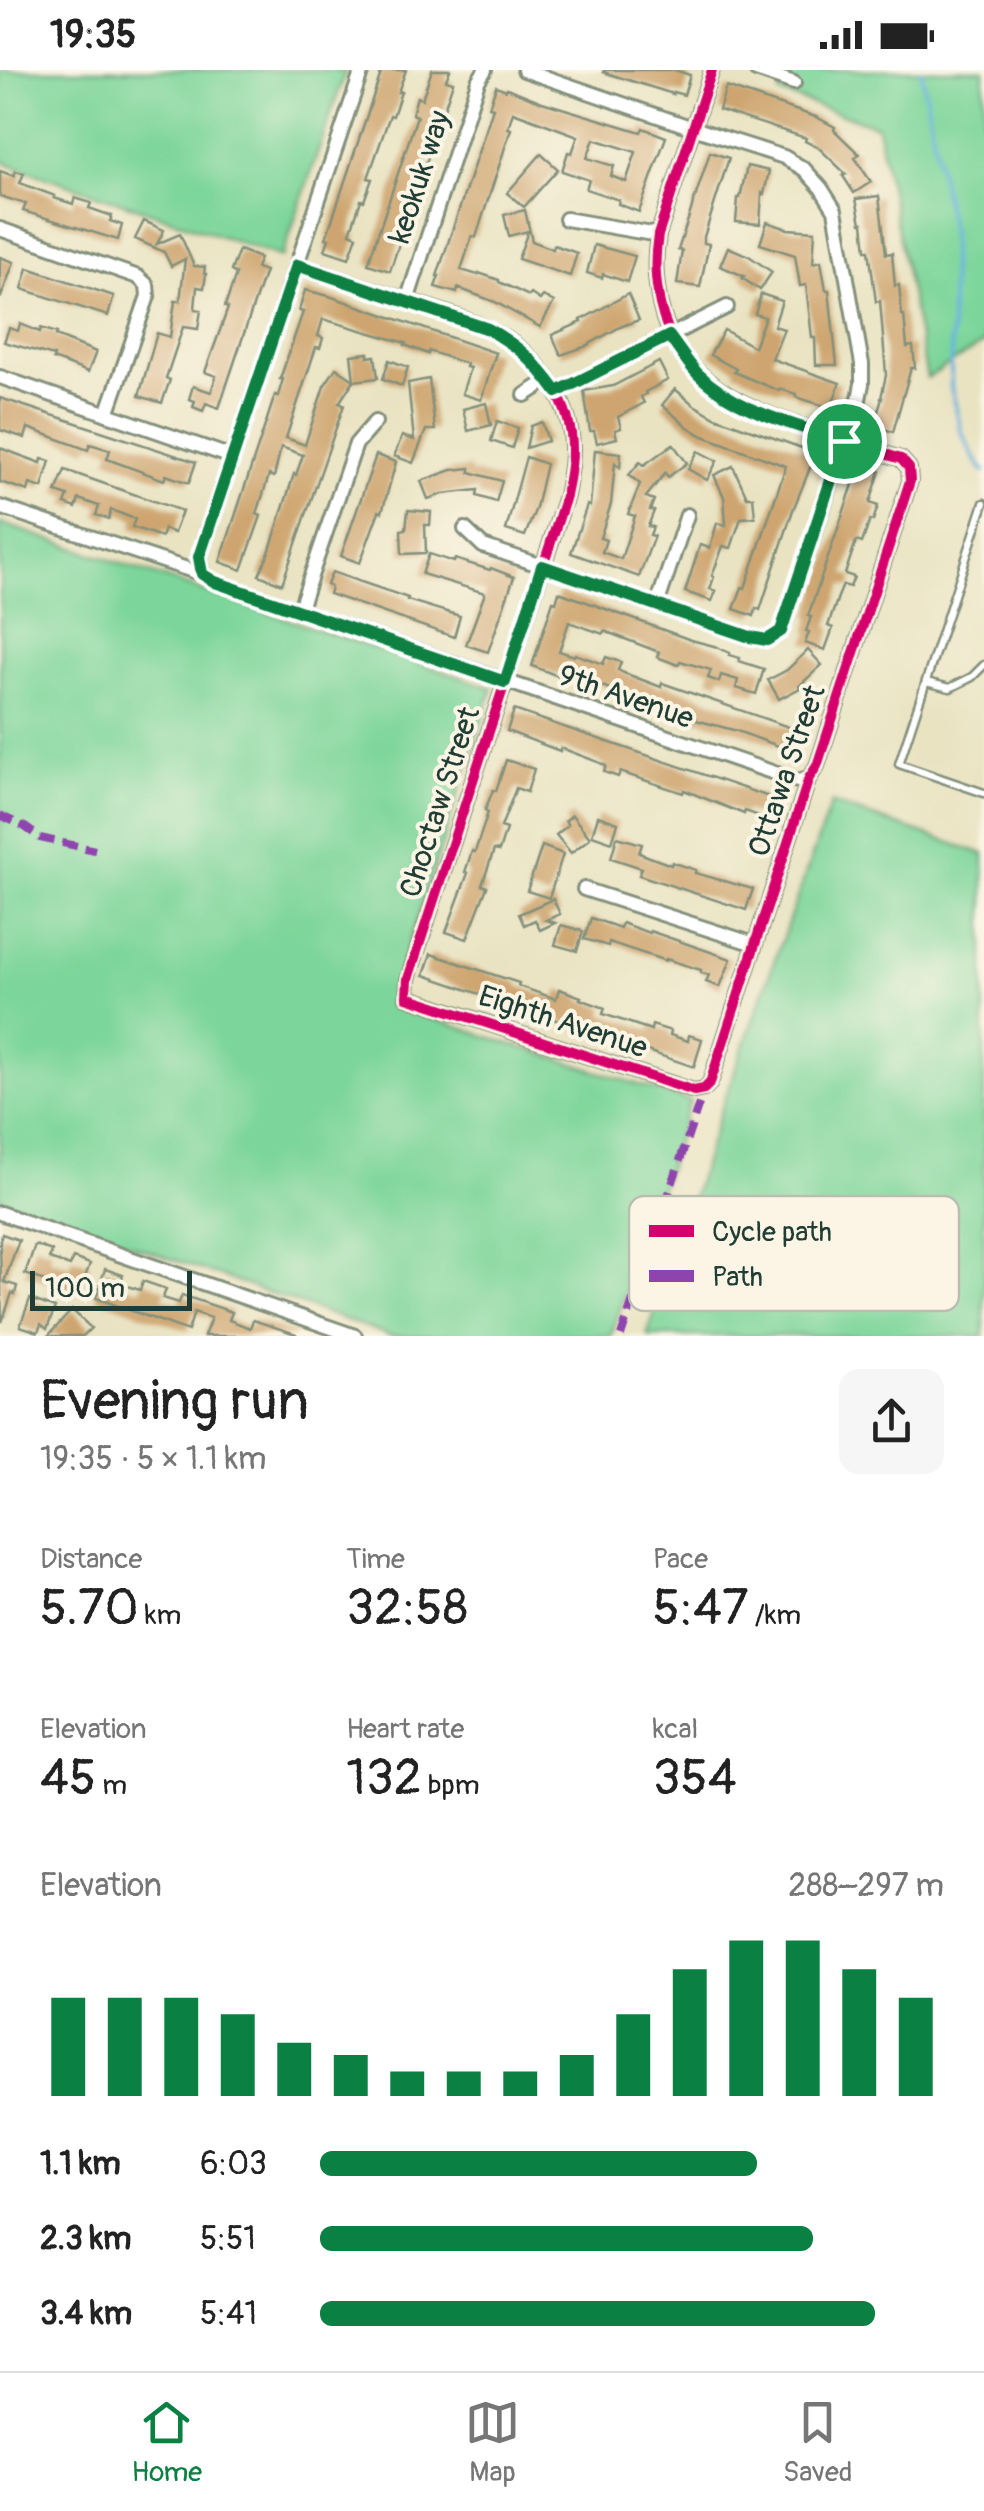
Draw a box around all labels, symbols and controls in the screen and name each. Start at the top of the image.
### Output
text: 19:35 [50,11,136,59]
street label: keokuk way [381,106,459,248]
pin [802,399,887,484]
icon: arrive [817,414,872,469]
street label: 9th Avenue [554,657,699,737]
street label: Ottawa Street [740,679,834,862]
street label: Choctaw Street [392,701,488,902]
street label: Eighth Avenue [474,977,652,1067]
legend [629,1196,959,1311]
text: Cycle path [712,1215,832,1250]
text: Path [712,1260,763,1295]
scale bar [30,1266,192,1310]
text: 100 m [45,1271,125,1306]
text: Evening run [40,1367,309,1436]
button: share [839,1369,944,1474]
text: 19:35 · 5 × 1.1 km [40,1439,267,1479]
text: Distance [40,1542,142,1577]
text: Time [346,1542,405,1577]
text: Pace [653,1542,708,1577]
text: 5.70 [40,1577,139,1640]
text: 32:58 [346,1577,468,1640]
text: 5:47 [653,1577,749,1640]
text: km [139,1598,181,1633]
text: /km [749,1598,801,1633]
text: Elevation [40,1712,147,1747]
text: Heart rate [346,1712,464,1747]
text: kcal [653,1712,698,1747]
text: 45 [40,1747,96,1810]
text: 132 [346,1747,422,1810]
text: 354 [653,1747,737,1810]
text: m [96,1768,127,1803]
text: bpm [422,1768,480,1803]
text: Elevation [40,1866,162,1906]
text: 288–297 m [788,1866,944,1906]
text: 1.1 km [40,2144,121,2184]
text: 6:03 [200,2144,267,2184]
text: 2.3 km [40,2219,131,2259]
text: 5:51 [200,2219,256,2259]
text: 3.4 km [40,2294,132,2334]
text: 5:41 [200,2294,257,2334]
tab: Home [131,2395,202,2490]
tab: Map [465,2395,520,2490]
tab: Saved [783,2395,852,2490]

